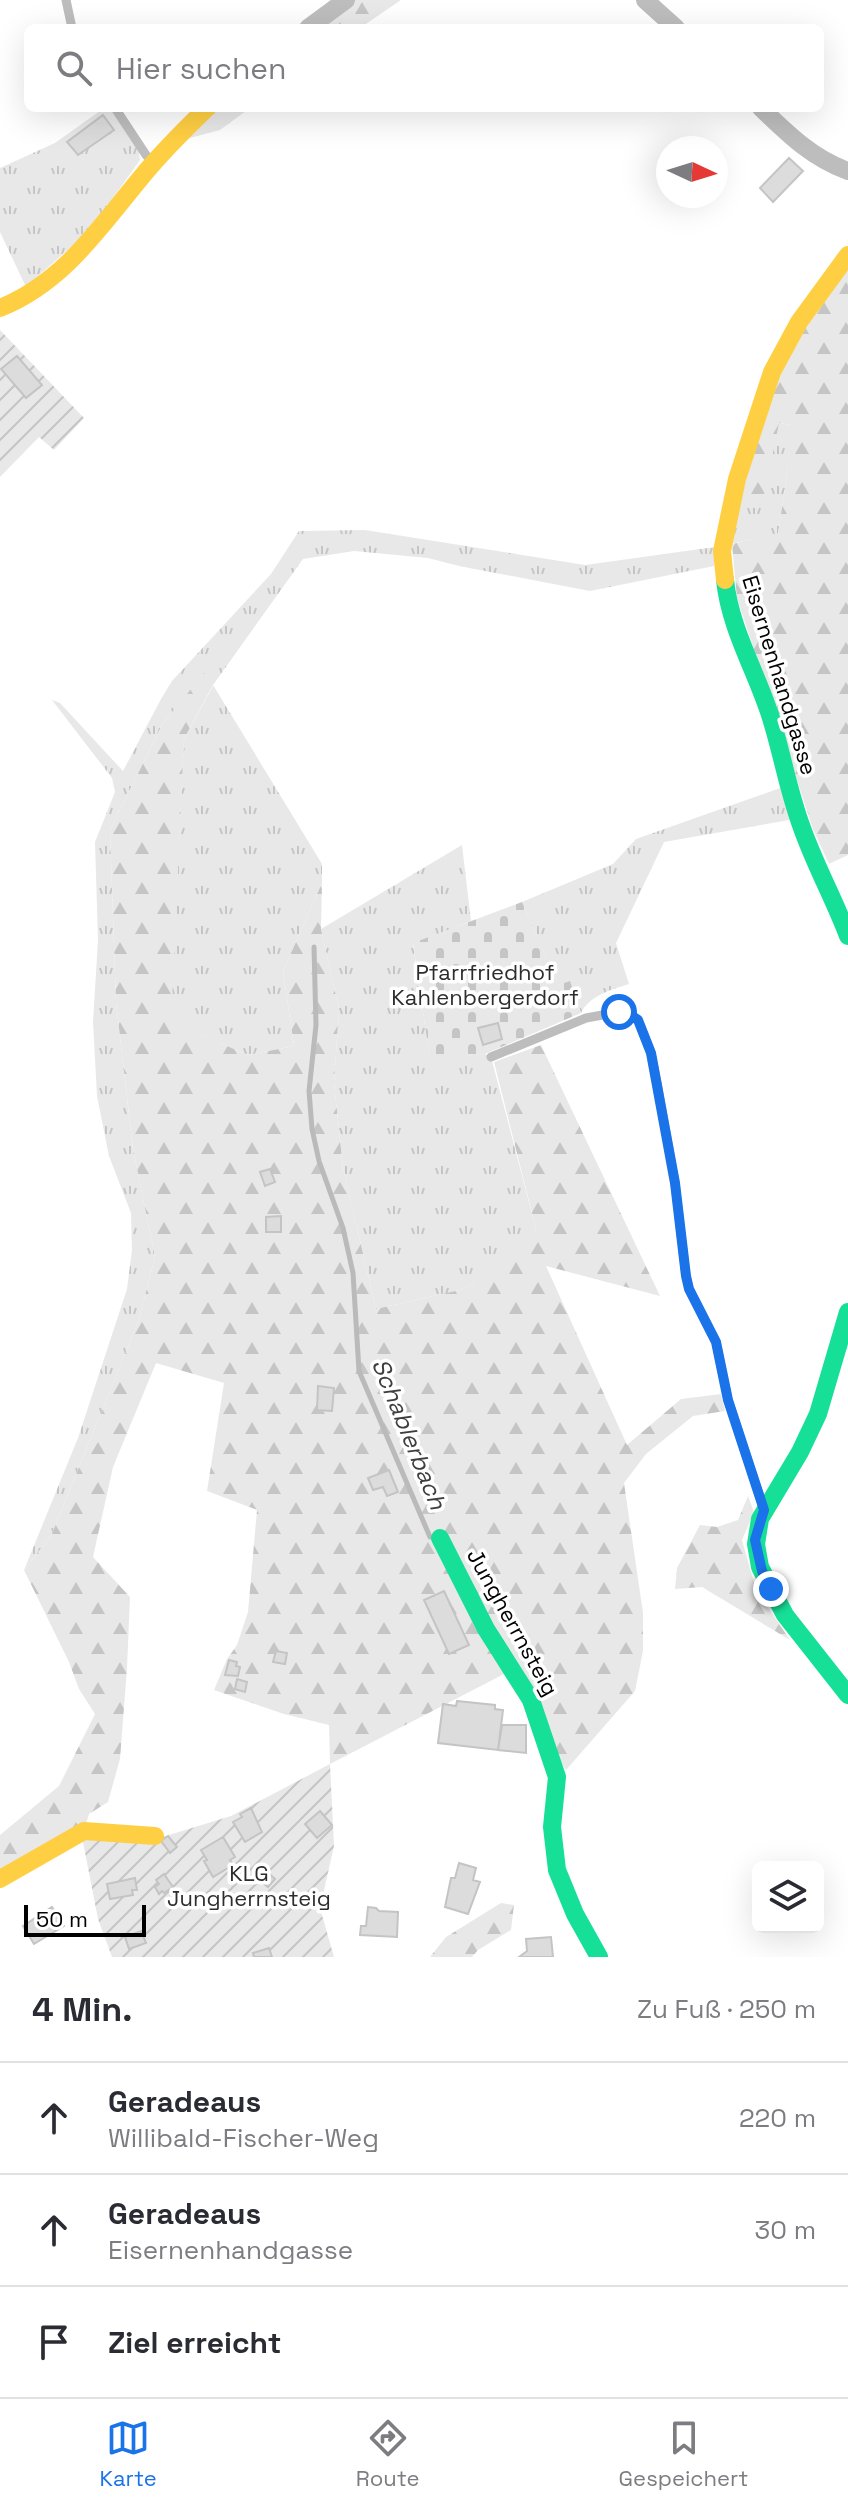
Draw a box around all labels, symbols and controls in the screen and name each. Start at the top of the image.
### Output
search box [24,24,824,112]
icon: search [52,46,96,90]
text: Hier suchen [116,49,286,88]
north arrow [656,136,728,208]
street label: Eisernenhandgasse [736,572,824,778]
park label: Pfarrfriedhof Kahlenbergerdorf [391,958,579,1011]
route start [601,994,637,1030]
water label: Schablerbach [365,1354,454,1515]
street label: Jungherrnsteig [461,1544,565,1700]
route end [753,1571,789,1607]
park label: KLG Jungherrnsteig [167,1859,331,1912]
map controls [752,1861,824,1933]
button: layers [752,1861,824,1933]
scale bar [24,1901,146,1937]
text: 50 m [36,1905,88,1933]
text: 4 Min. [32,1988,132,2031]
text: Zu Fuß · 250 m [637,1992,816,2026]
text: Geradeaus [108,2082,261,2121]
icon: ahead [32,2096,76,2140]
text: 220 m [739,2101,816,2135]
text: Willibald-Fischer-Weg [108,2121,379,2155]
text: Geradeaus [108,2194,261,2233]
icon: ahead [32,2208,76,2252]
text: 30 m [755,2213,816,2247]
text: Eisernenhandgasse [108,2233,353,2267]
icon: arrive [32,2320,76,2364]
text: Ziel erreicht [108,2323,281,2362]
tab: Karte [100,2416,157,2492]
tab: Route [356,2416,419,2492]
tab: Gespeichert [619,2416,748,2492]

